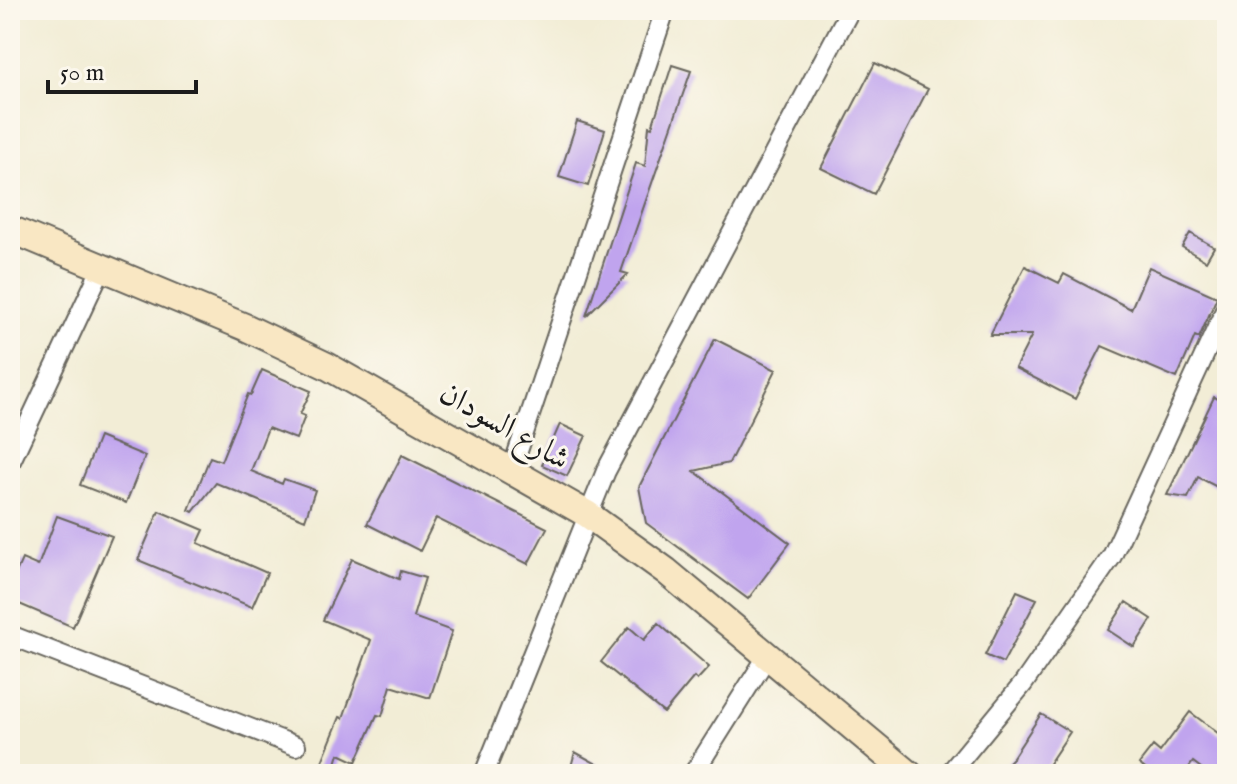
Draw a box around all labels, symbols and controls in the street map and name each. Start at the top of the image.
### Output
scale bar [48,44,196,94]
text: 50 m [60,58,104,89]
street label: شارع السودان [429,373,577,484]

